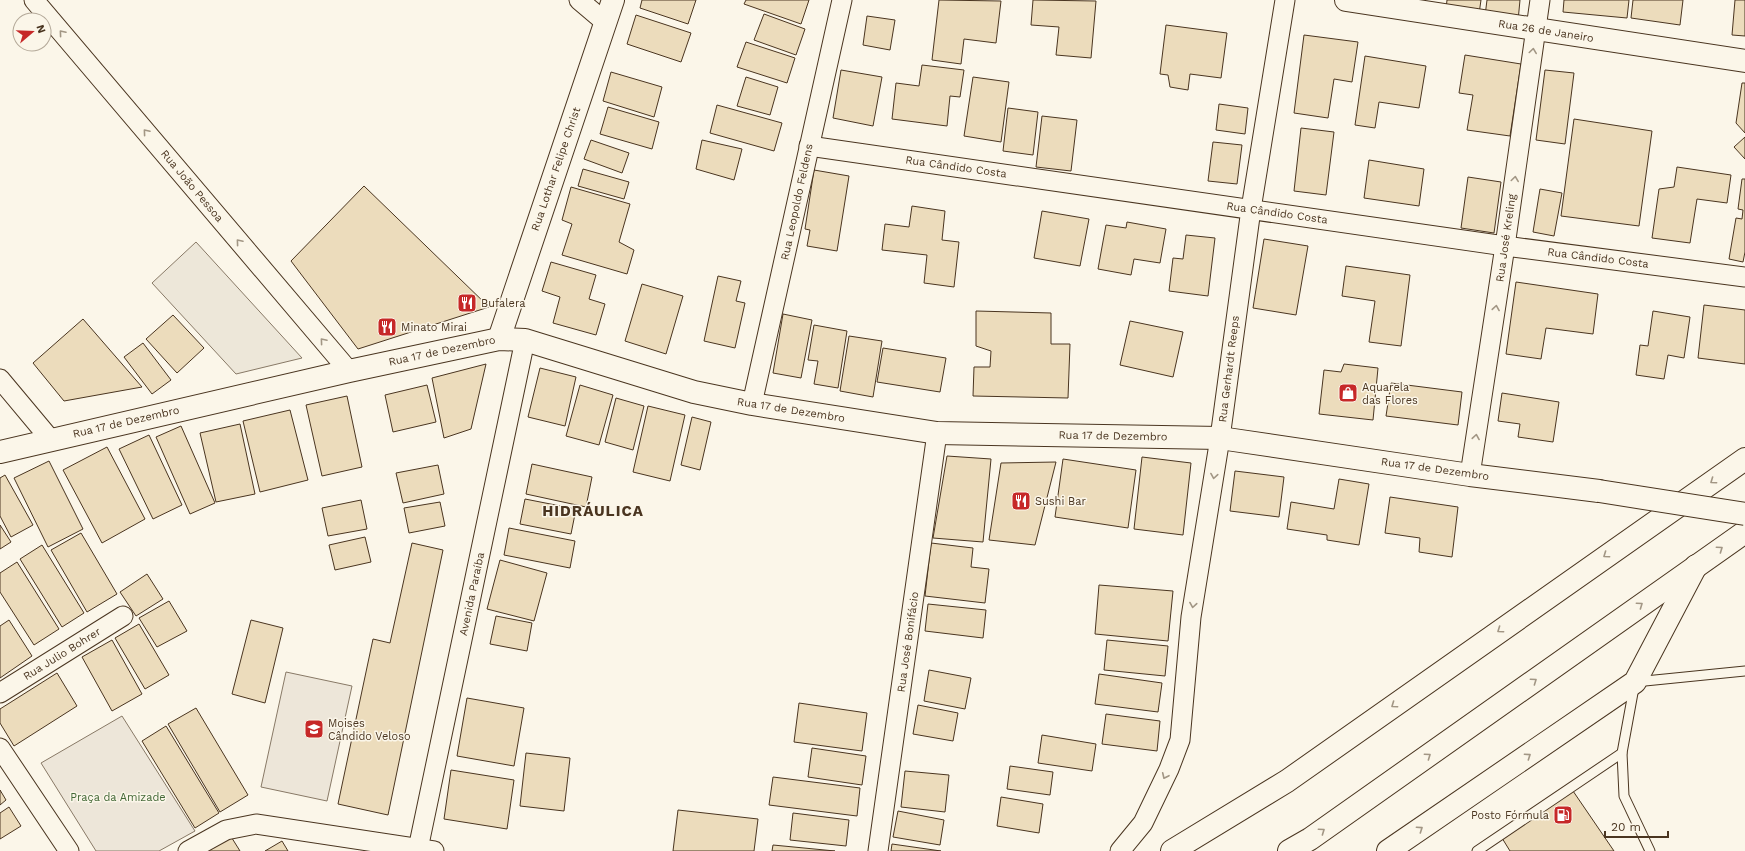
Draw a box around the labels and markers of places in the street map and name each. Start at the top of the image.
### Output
restaurant icon: Bufalera [456,292,478,314]
place label: Bufalera [481,297,525,310]
restaurant icon: Minato Mirai [376,316,398,338]
place label: Minato Mirai [401,321,467,334]
place label: Aquarela das Flores [1362,381,1418,407]
shop icon: Aquarela das Flores [1337,382,1359,404]
restaurant icon: Sushi Bar [1010,490,1032,512]
place label: Sushi Bar [1035,495,1086,508]
place label: Moises Cândido Veloso [328,717,411,743]
school or university icon: Moises Cândido Veloso [303,718,325,740]
fuel station icon: Posto Fórmula [1552,804,1574,826]
place label: Posto Fórmula [1471,809,1549,822]

